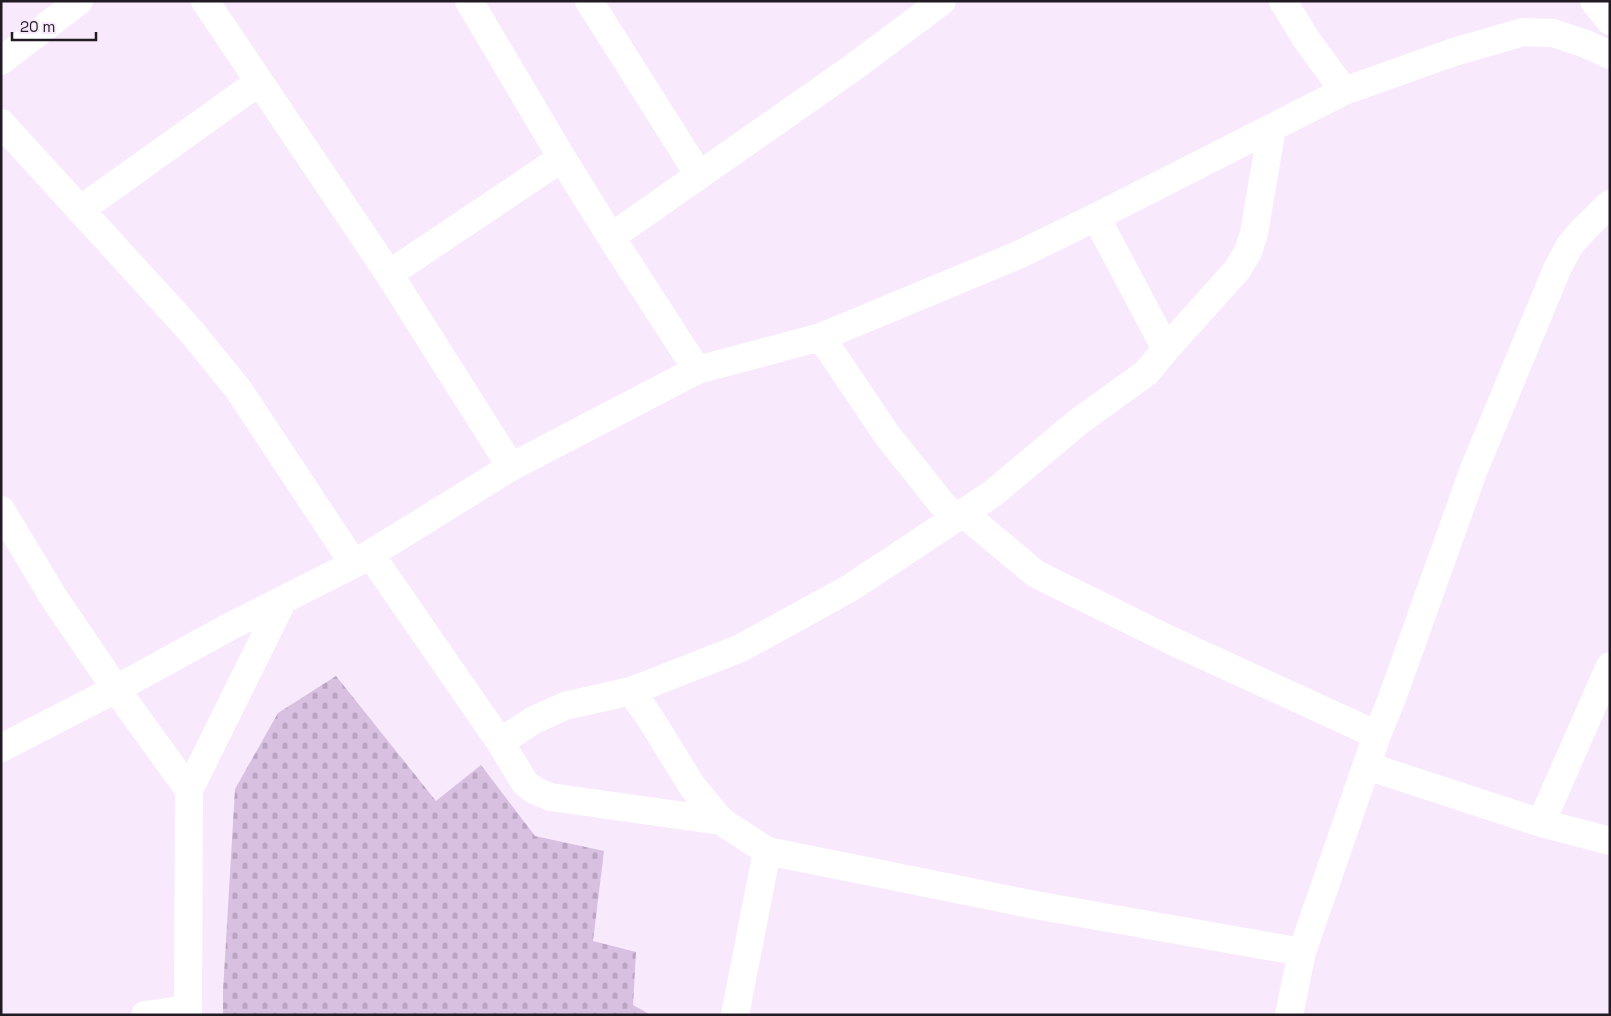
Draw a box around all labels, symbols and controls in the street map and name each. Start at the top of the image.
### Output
scale bar [12,10,96,42]
text: 20 m [20,17,55,36]

